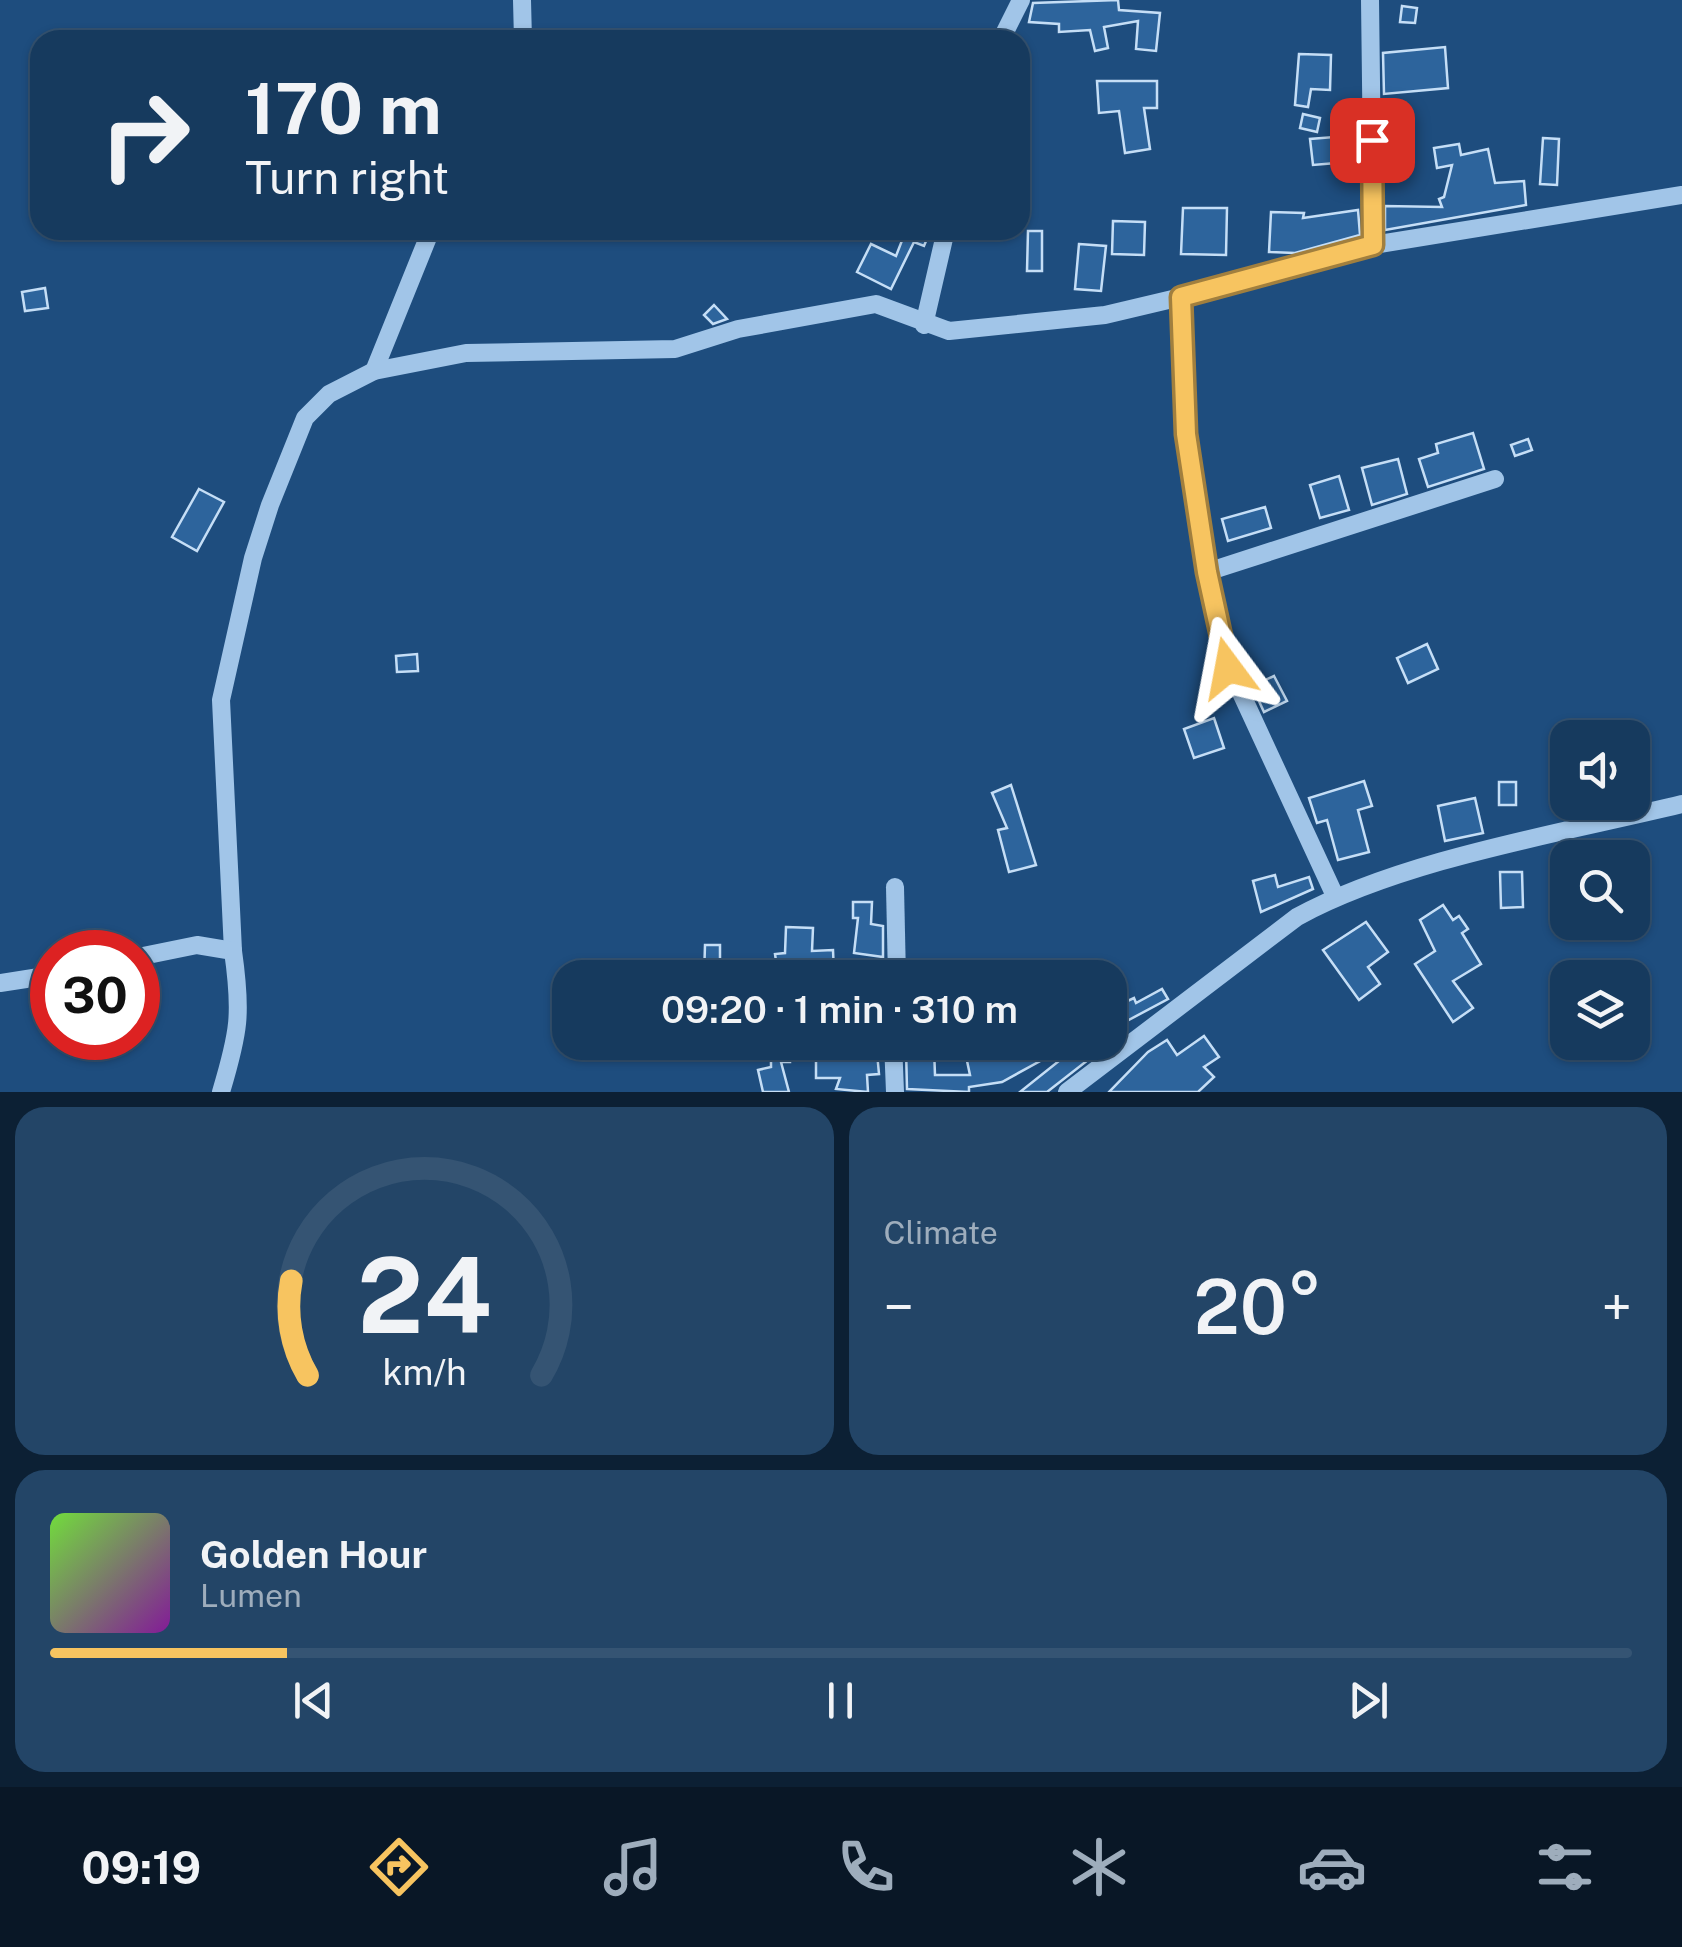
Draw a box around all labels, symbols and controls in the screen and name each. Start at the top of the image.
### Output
text: 170 m [245,67,442,150]
icon: right [80,70,210,200]
pin [1330,98,1415,183]
icon: arrive [1345,113,1400,168]
text: Turn right [245,151,449,204]
position arrow [1176,616,1280,720]
map controls [1550,720,1650,1060]
button: sound [1550,720,1650,820]
button: search [1550,840,1650,940]
speed limit sign: 30 [30,930,160,1060]
button: layers [1550,960,1650,1060]
text: 09:20 · 1 min · 310 m [661,987,1018,1032]
text: Climate [884,1214,998,1251]
text: 24 [357,1234,491,1356]
text: 20° [1193,1263,1322,1351]
text: − [884,1275,914,1339]
text: + [1601,1275,1632,1339]
text: km/h [382,1351,466,1393]
text: Golden Hour [200,1532,427,1577]
text: Lumen [200,1577,302,1614]
icon: previous [286,1673,341,1728]
icon: pause [813,1673,868,1728]
icon: next [1341,1673,1396,1728]
icon: directions [364,1832,434,1902]
icon: music [598,1832,668,1902]
icon: phone [831,1832,901,1902]
icon: climate [1064,1832,1134,1902]
icon: car [1297,1832,1367,1902]
icon: filters [1530,1832,1600,1902]
text: 09:19 [82,1841,201,1894]

